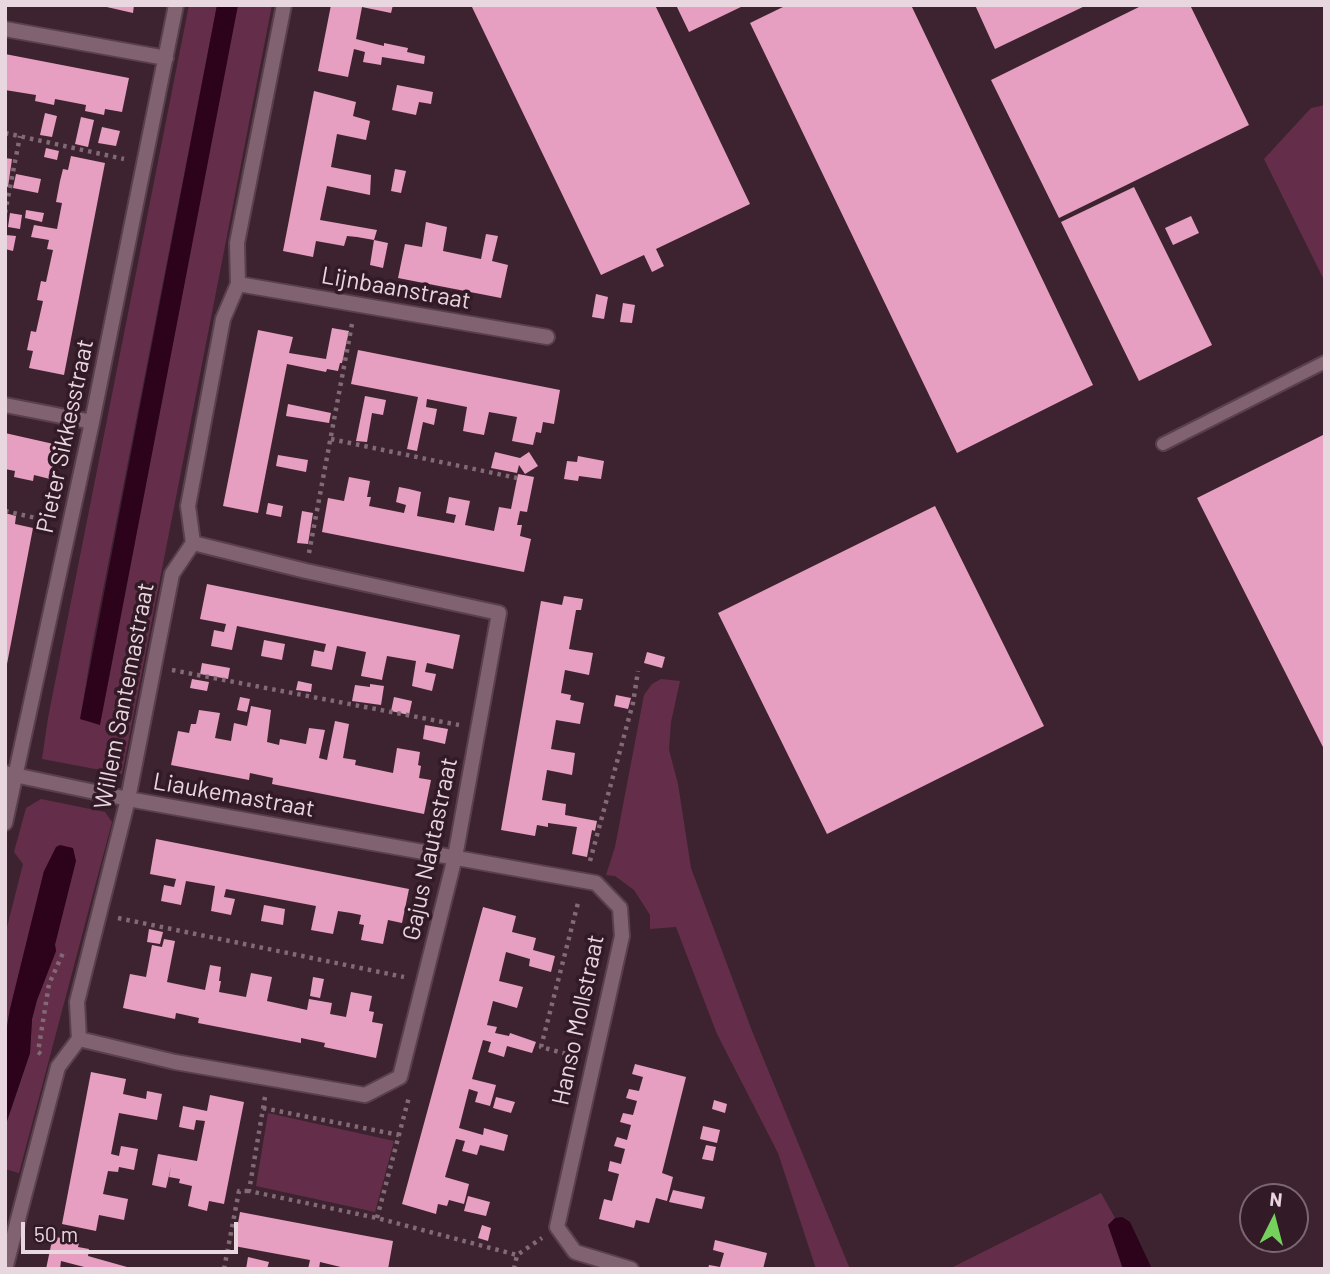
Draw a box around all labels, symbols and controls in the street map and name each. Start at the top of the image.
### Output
street label: Lijnbaanstraat [319,261,473,315]
street label: Pieter Sikkesstraat [30,337,100,535]
street label: Willem Santemastraat [88,580,160,812]
street label: Gajus Nautastraat [397,755,463,943]
street label: Liaukemastraat [151,767,317,823]
street label: Hanso Mollstraat [546,932,610,1108]
north arrow [1239,1183,1309,1253]
text: N [1269,1187,1284,1211]
scale bar [24,1208,242,1252]
text: 50 m [34,1221,78,1246]

